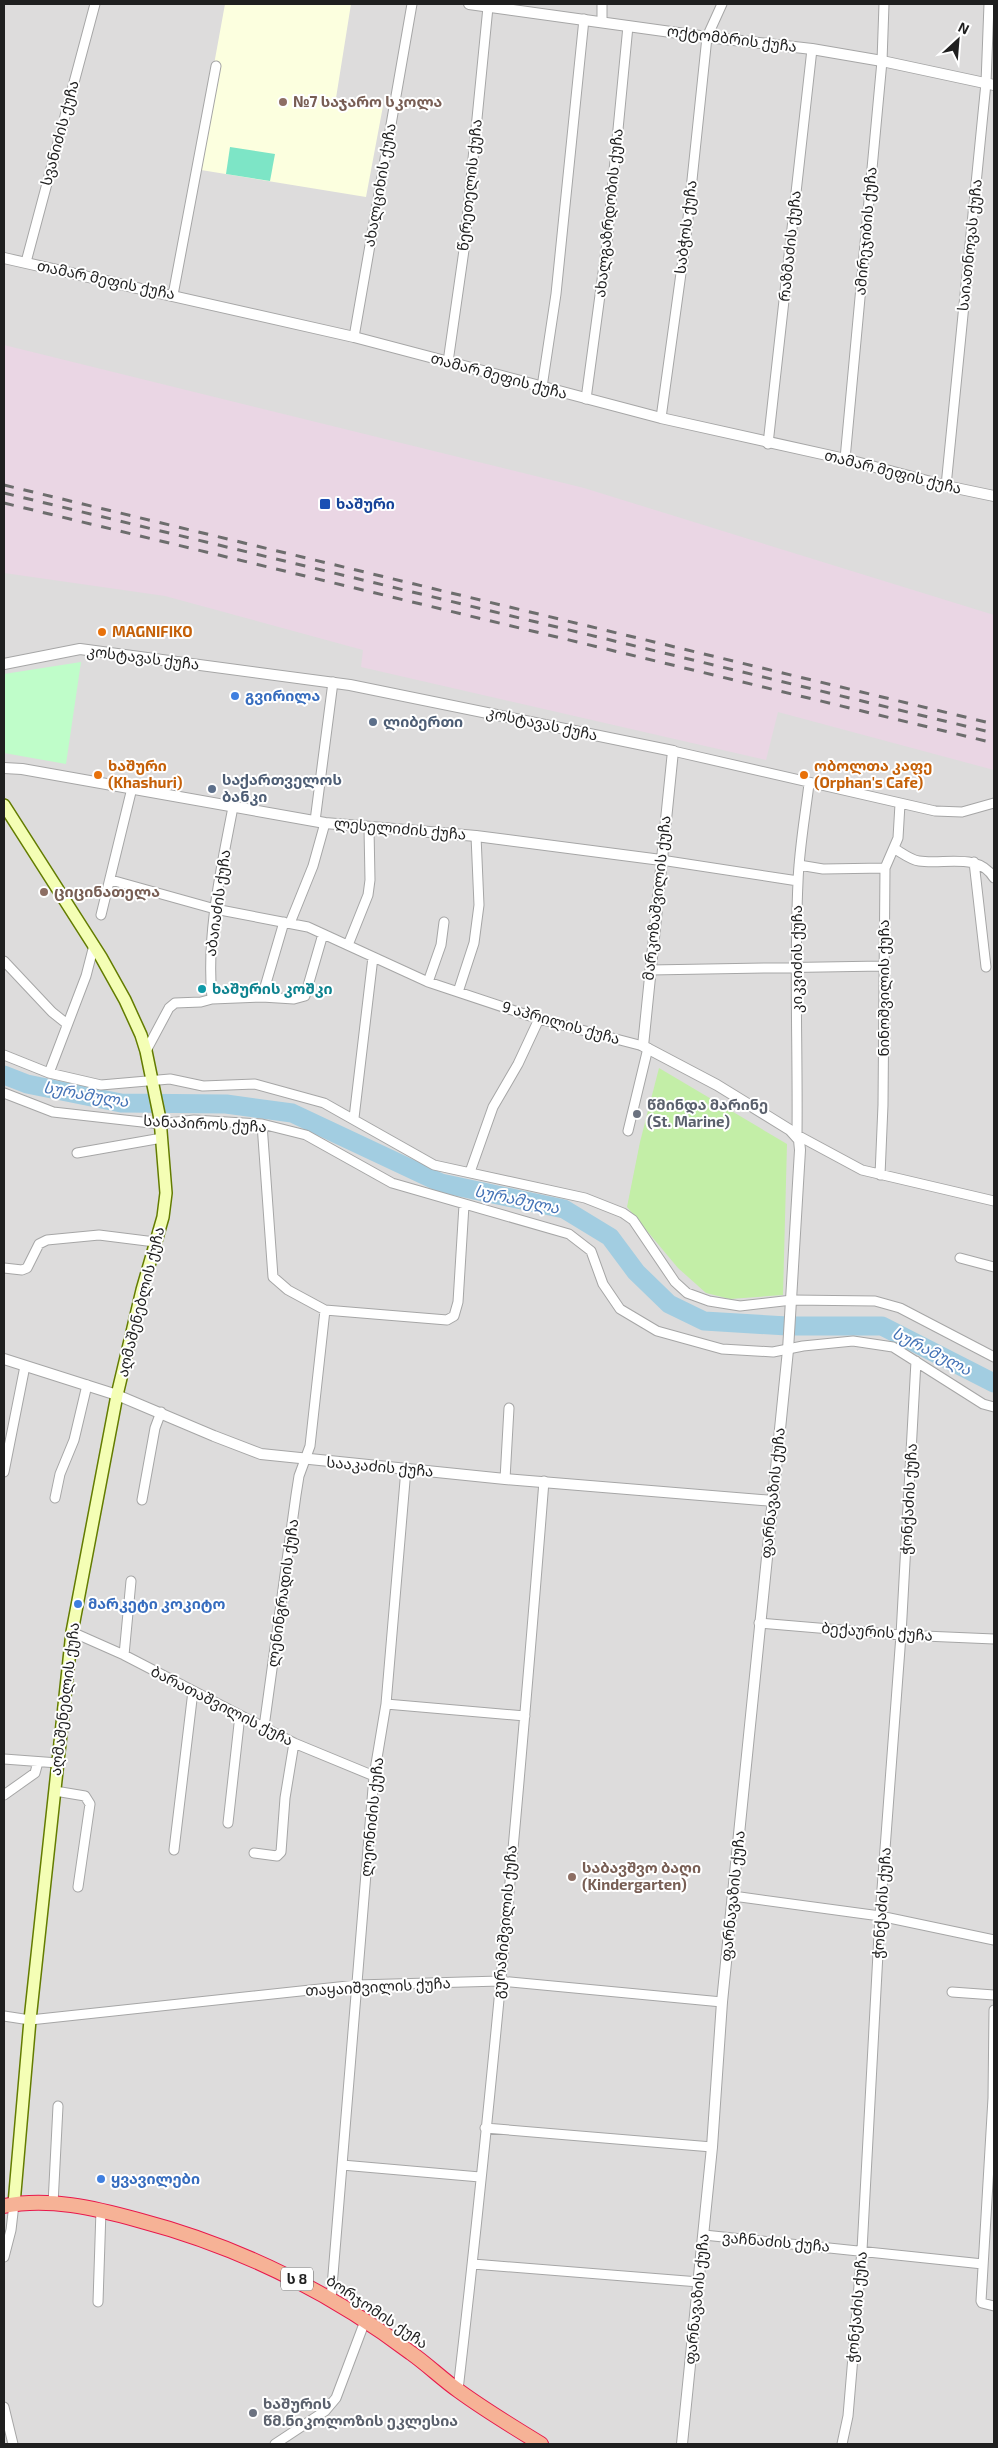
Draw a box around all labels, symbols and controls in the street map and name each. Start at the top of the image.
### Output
north arrow [933,15,983,65]
text: N [956,18,972,38]
street label: ოქტომბრის ქუჩა [666,21,798,56]
street label: სვანიძის ქუჩა [36,78,83,188]
place label: №7 საჯარო სკოლა [293,92,443,111]
marker: №7 საჯარო სკოლა [277,96,289,108]
street label: წერეთელის ქუჩა [453,118,486,252]
street label: ახალციხის ქუჩა [359,121,400,248]
street label: ახალგაზრდობის ქუჩა [590,127,627,298]
street label: ამირეჯიბის ქუჩა [850,166,881,296]
street label: საიათნოვას ქუჩა [953,178,986,312]
street label: საბჭოს ქუჩა [670,179,701,275]
street label: რაზმაძის ქუჩა [774,189,805,302]
street label: თამარ მეფის ქუჩა [35,256,177,303]
street label: თამარ მეფის ქუჩა [429,348,570,403]
street label: თამარ მეფის ქუჩა [823,445,964,498]
place label: ხაშური [336,494,395,513]
marker: ხაშური [318,497,332,511]
place label: MAGNIFIKO [112,622,193,640]
marker: MAGNIFIKO [96,626,108,638]
street label: კოსტავას ქუჩა [86,641,200,674]
place label: გვირილა [245,686,321,705]
marker: გვირილა [229,690,241,702]
street label: კოსტავას ქუჩა [485,702,599,745]
place label: ლიბერთი [383,712,463,731]
marker: ლიბერთი [367,716,379,728]
place label: ხაშური (Khashuri) [108,756,182,791]
place label: ობოლთა კაფე (Orphan's Cafe) [814,756,932,791]
marker: ხაშური (Khashuri) [92,769,104,781]
marker: ობოლთა კაფე (Orphan's Cafe) [798,769,810,781]
place label: საქართველოს ბანკი [222,770,342,806]
marker: საქართველოს ბანკი [206,783,218,795]
street label: ლესელიძის ქუჩა [333,813,467,844]
street label: მარკოზაშვილის ქუჩა [638,815,675,981]
street label: აბაიაძის ქუჩა [201,848,234,958]
place label: ციცინათელა [54,882,160,901]
marker: ციცინათელა [38,886,50,898]
street label: კიკვიძის ქუჩა [787,905,806,1013]
street label: ნინოშვილის ქუჩა [874,919,893,1057]
place label: ხაშურის კოშკი [212,979,333,998]
marker: ხაშურის კოშკი [196,983,208,995]
street label: 9 აპრილის ქუჩა [500,997,622,1048]
water label: სურამულა [42,1077,130,1111]
place label: წმინდა მარინე (St. Marine) [647,1095,768,1130]
marker: წმინდა მარინე (St. Marine) [631,1108,643,1120]
street label: სანაპიროს ქუჩა [143,1111,267,1136]
water label: სურამულა [473,1180,561,1218]
street label: აღმაშენებლის ქუჩა [113,1225,168,1379]
water label: სურამულა [889,1323,975,1380]
street label: ფარნავაზის ქუჩა [756,1427,789,1559]
street label: ჭონქაძის ქუჩა [896,1443,921,1555]
street label: სააკაძის ქუჩა [326,1452,434,1481]
street label: ლენინგრადის ქუჩა [263,1518,302,1668]
place label: მარკეტი კოკიტო [88,1594,225,1613]
marker: მარკეტი კოკიტო [72,1598,84,1610]
street label: ბექაურის ქუჩა [821,1618,933,1645]
street label: აღმაშენებლის ქუჩა [46,1621,83,1777]
street label: ბარათაშვილის ქუჩა [148,1661,297,1750]
street label: ლეონიძის ქუჩა [356,1756,387,1878]
street label: ფარნავაზის ქუჩა [716,1830,749,1962]
street label: გურამიშვილის ქუჩა [488,1844,521,2000]
street label: ჭონქაძის ქუჩა [868,1847,895,1959]
place label: საბავშვო ბაღი (Kindergarten) [582,1858,701,1893]
marker: საბავშვო ბაღი (Kindergarten) [566,1871,578,1883]
street label: თაყაიშვილის ქუჩა [305,1973,451,2000]
place label: ყვავილები [111,2169,200,2188]
marker: ყვავილები [95,2173,107,2185]
street label: ვაჩნაძის ქუჩა [721,2227,831,2256]
street label: ფარნავაზის ქუჩა [680,2233,713,2365]
street label: ჭონქაძის ქუჩა [842,2250,871,2363]
road number: ს 8 [281,2268,313,2290]
street label: ბორჯომის ქუჩა [323,2271,432,2353]
place label: ხაშურის წმ.ნიკოლოზის ეკლესია [263,2394,458,2430]
marker: ხაშურის წმ.ნიკოლოზის ეკლესია [247,2407,259,2419]

